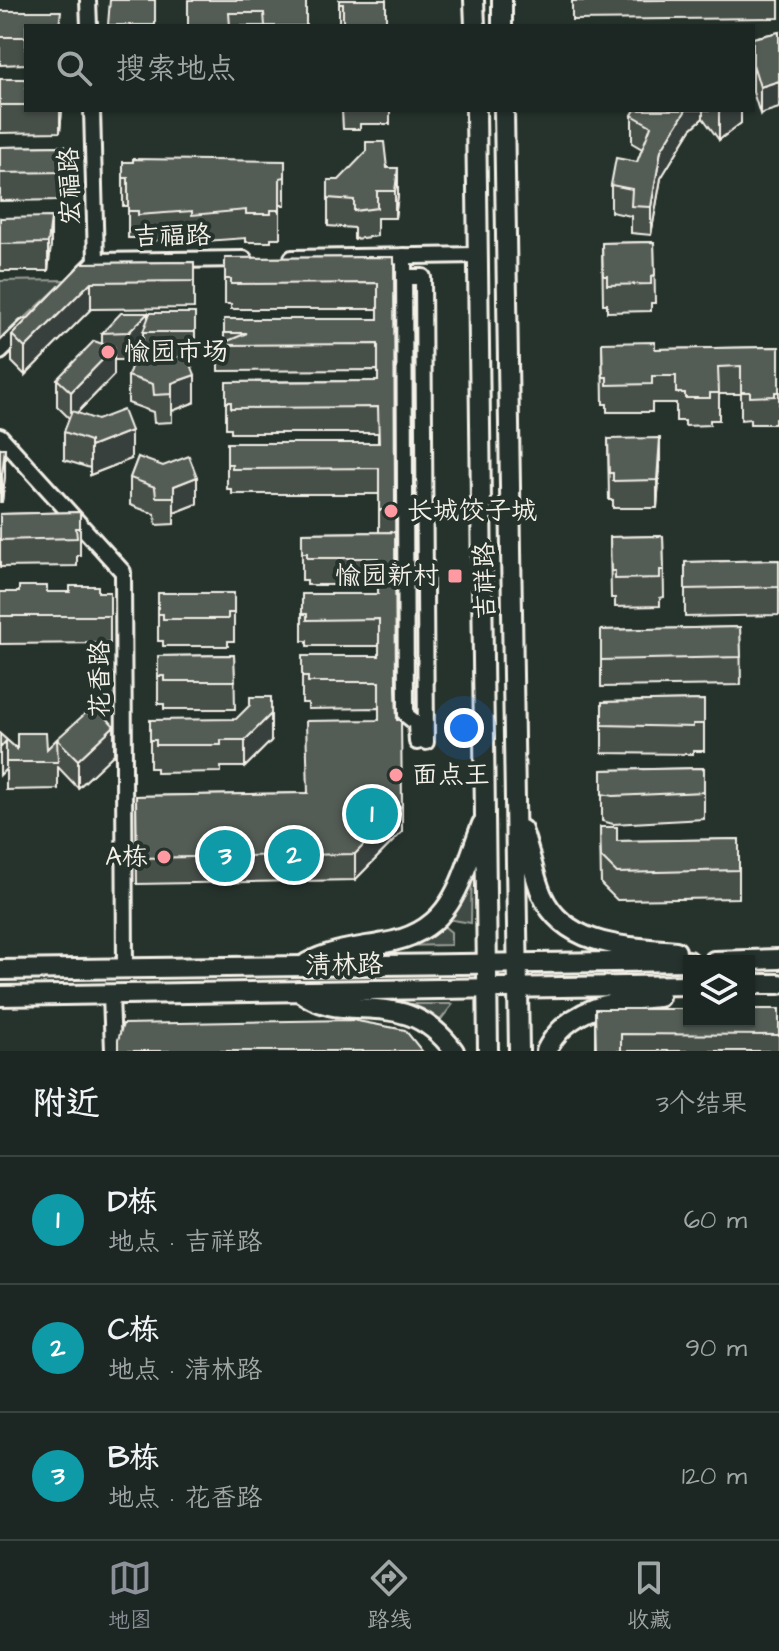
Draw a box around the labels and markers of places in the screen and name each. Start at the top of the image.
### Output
place label: 愉园市场 [124,334,228,370]
marker: 愉园市场 [99,343,117,361]
place label: 长城饺子城 [407,493,537,529]
marker: 长城饺子城 [382,502,400,520]
place label: 愉园新村 [335,558,439,594]
marker: 愉园新村 [446,567,464,585]
place label: 面点王 [412,757,490,793]
marker: 面点王 [387,766,405,784]
pin: 1 [346,784,398,844]
pin: 2 [268,825,320,885]
pin: 3 [199,826,251,886]
place label: A栋 [105,839,148,875]
marker: A栋 [155,848,173,866]

